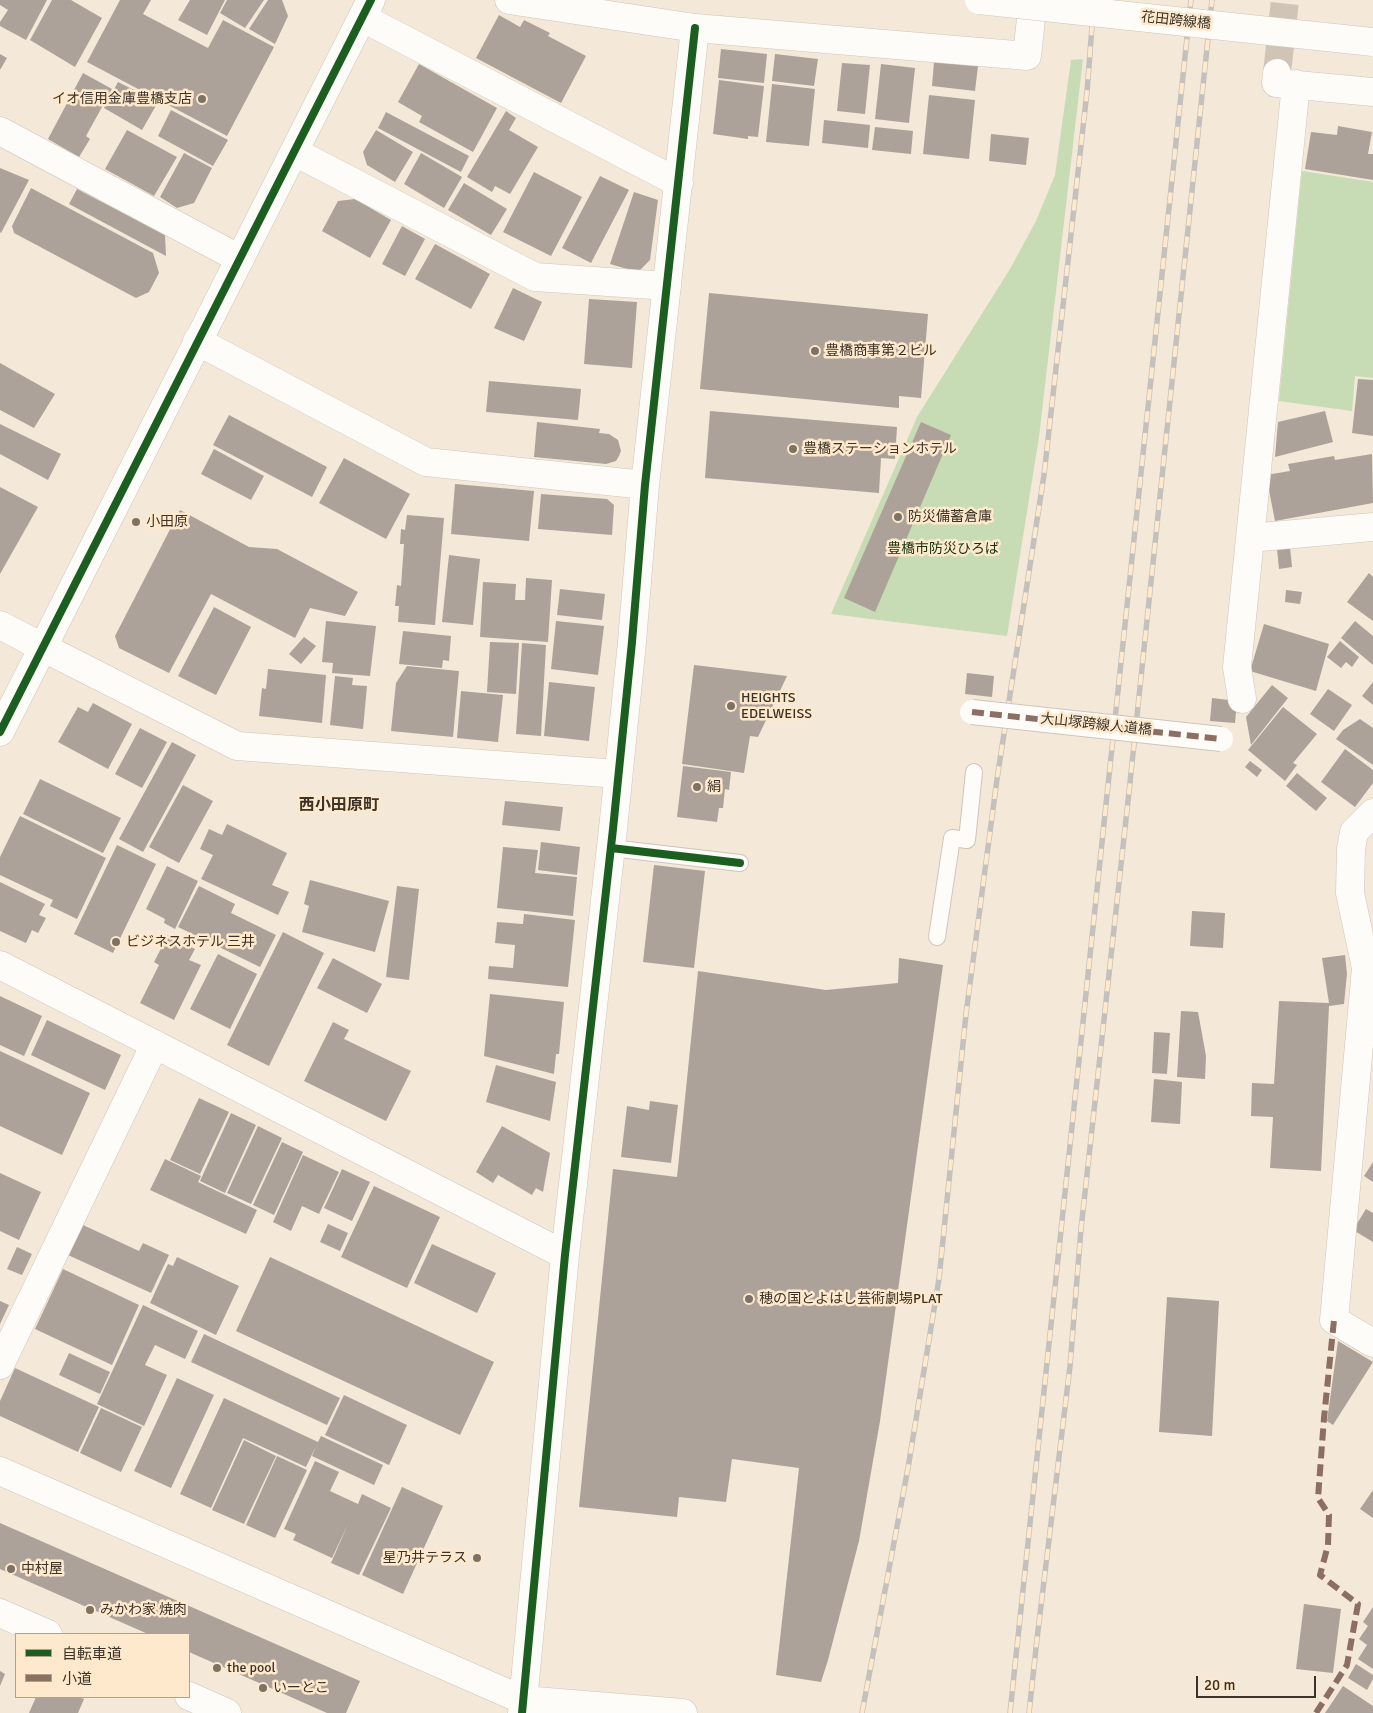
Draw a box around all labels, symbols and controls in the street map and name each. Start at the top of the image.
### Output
street label: 花田跨線橋 [1140,9,1212,33]
place label: イオ信用金庫豊橋支店 [52,91,192,107]
marker: イオ信用金庫豊橋支店 [196,93,208,105]
place label: 豊橋商事第２ビル [825,343,937,359]
marker: 豊橋商事第２ビル [809,345,821,357]
place label: 豊橋ステーションホテル [803,441,957,457]
marker: 豊橋ステーションホテル [787,443,799,455]
place label: 防災備蓄倉庫 [908,509,992,525]
marker: 防災備蓄倉庫 [892,511,904,523]
place label: 小田原 [146,514,188,530]
marker: 小田原 [130,516,142,528]
park label: 豊橋市防災ひろば [887,541,999,557]
place label: HEIGHTS EDELWEISS [741,690,812,722]
marker: HEIGHTS EDELWEISS [725,700,737,712]
street label: 大山塚跨線人道橋 [1039,711,1153,739]
place label: 絹 [707,779,721,795]
marker: 絹 [691,781,703,793]
district label: 西小田原町 [299,796,379,816]
place label: ビジネスホテル 三井 [126,934,255,950]
marker: ビジネスホテル 三井 [110,936,122,948]
place label: 穂の国とよはし芸術劇場PLAT [759,1291,943,1307]
marker: 穂の国とよはし芸術劇場PLAT [743,1293,755,1305]
place label: 星乃井テラス [383,1550,467,1566]
marker: 星乃井テラス [471,1552,483,1564]
place label: 中村屋 [21,1561,63,1577]
marker: 中村屋 [5,1563,17,1575]
place label: みかわ家 焼肉 [100,1602,187,1618]
marker: みかわ家 焼肉 [84,1604,96,1616]
legend [15,1633,190,1698]
text: 自転車道 [62,1645,122,1663]
place label: the pool [227,1660,276,1676]
marker: the pool [211,1662,223,1674]
scale bar [1198,1666,1318,1698]
text: 小道 [62,1670,92,1688]
text: 20 m [1204,1676,1235,1694]
place label: いーとこ [273,1680,329,1696]
marker: いーとこ [257,1682,269,1694]

